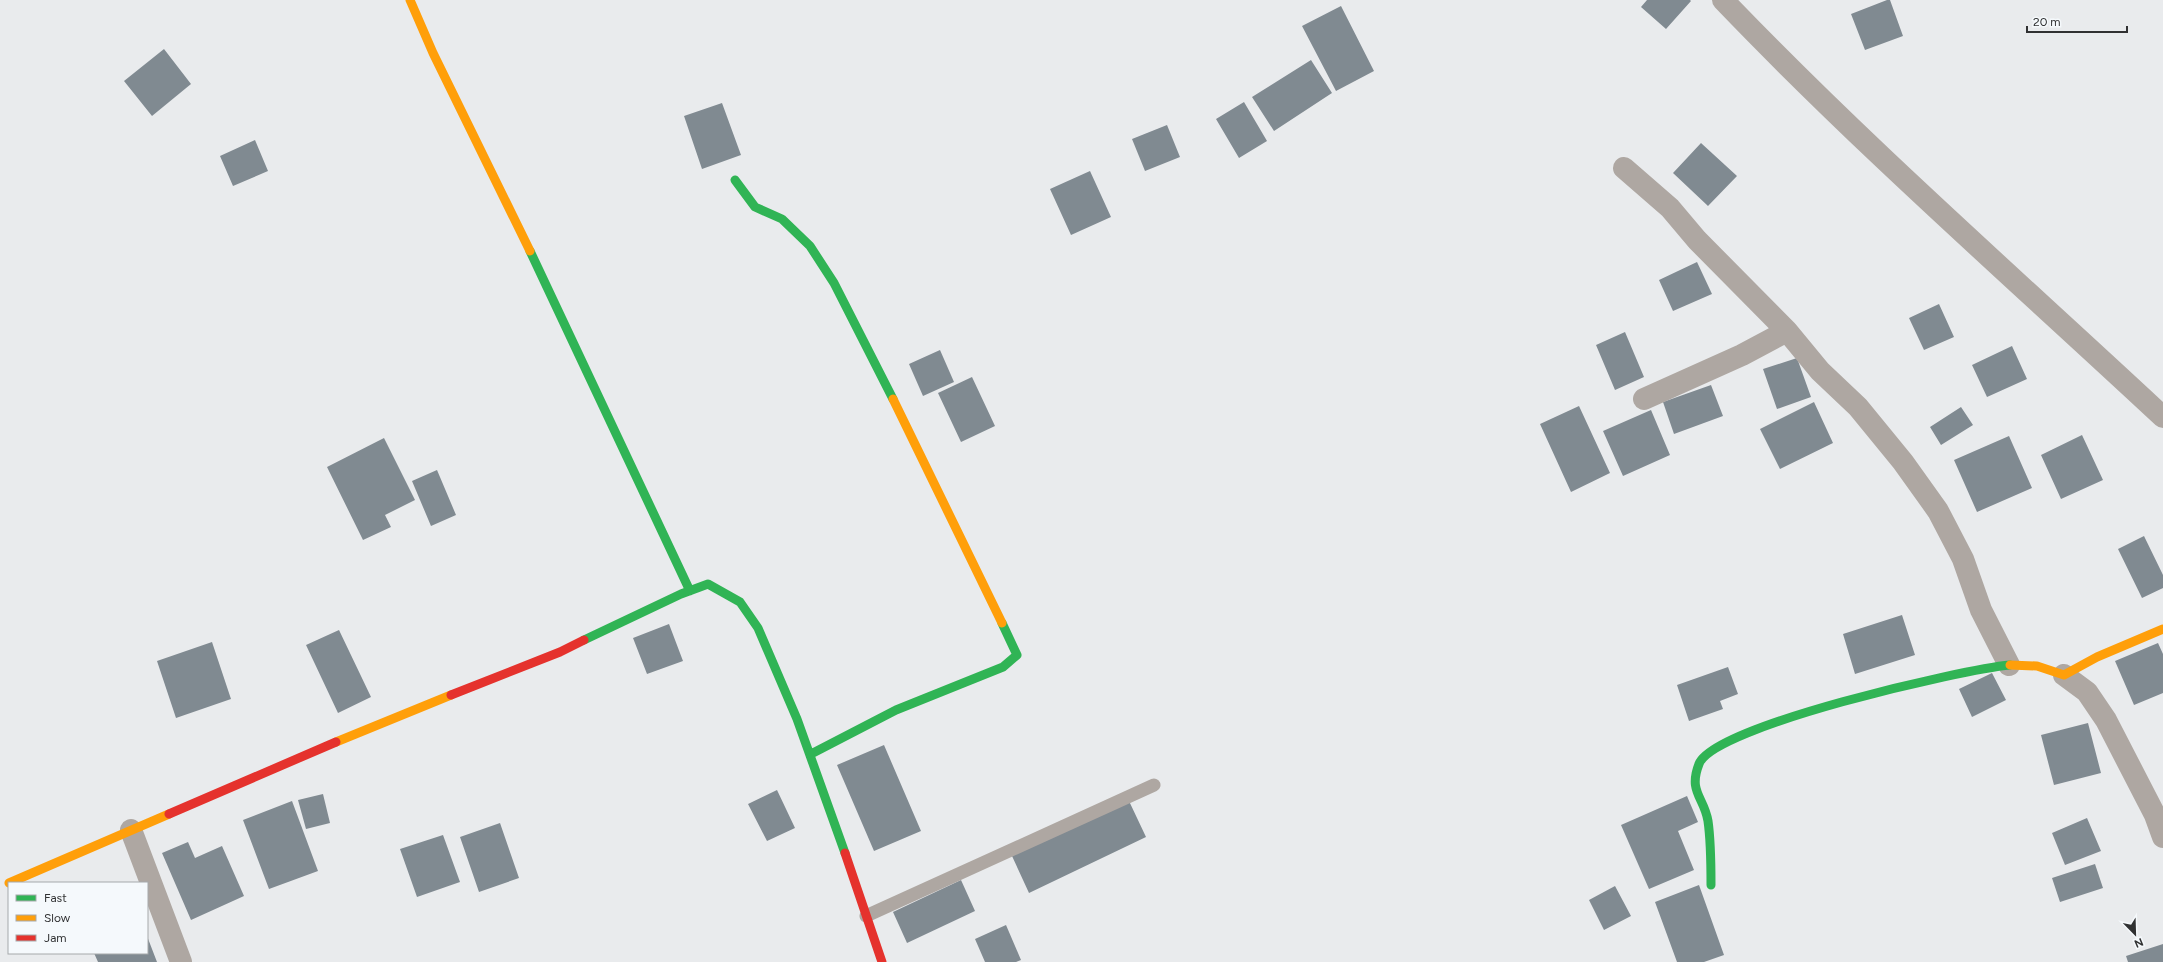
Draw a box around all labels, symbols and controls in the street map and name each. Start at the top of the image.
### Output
scale bar [2027,8,2127,34]
text: 20 m [2033,15,2061,29]
legend [8,882,148,954]
text: Fast [44,891,67,905]
text: Slow [44,911,71,925]
north arrow [2115,914,2155,954]
text: Jam [44,931,67,945]
text: N [2132,935,2145,950]

